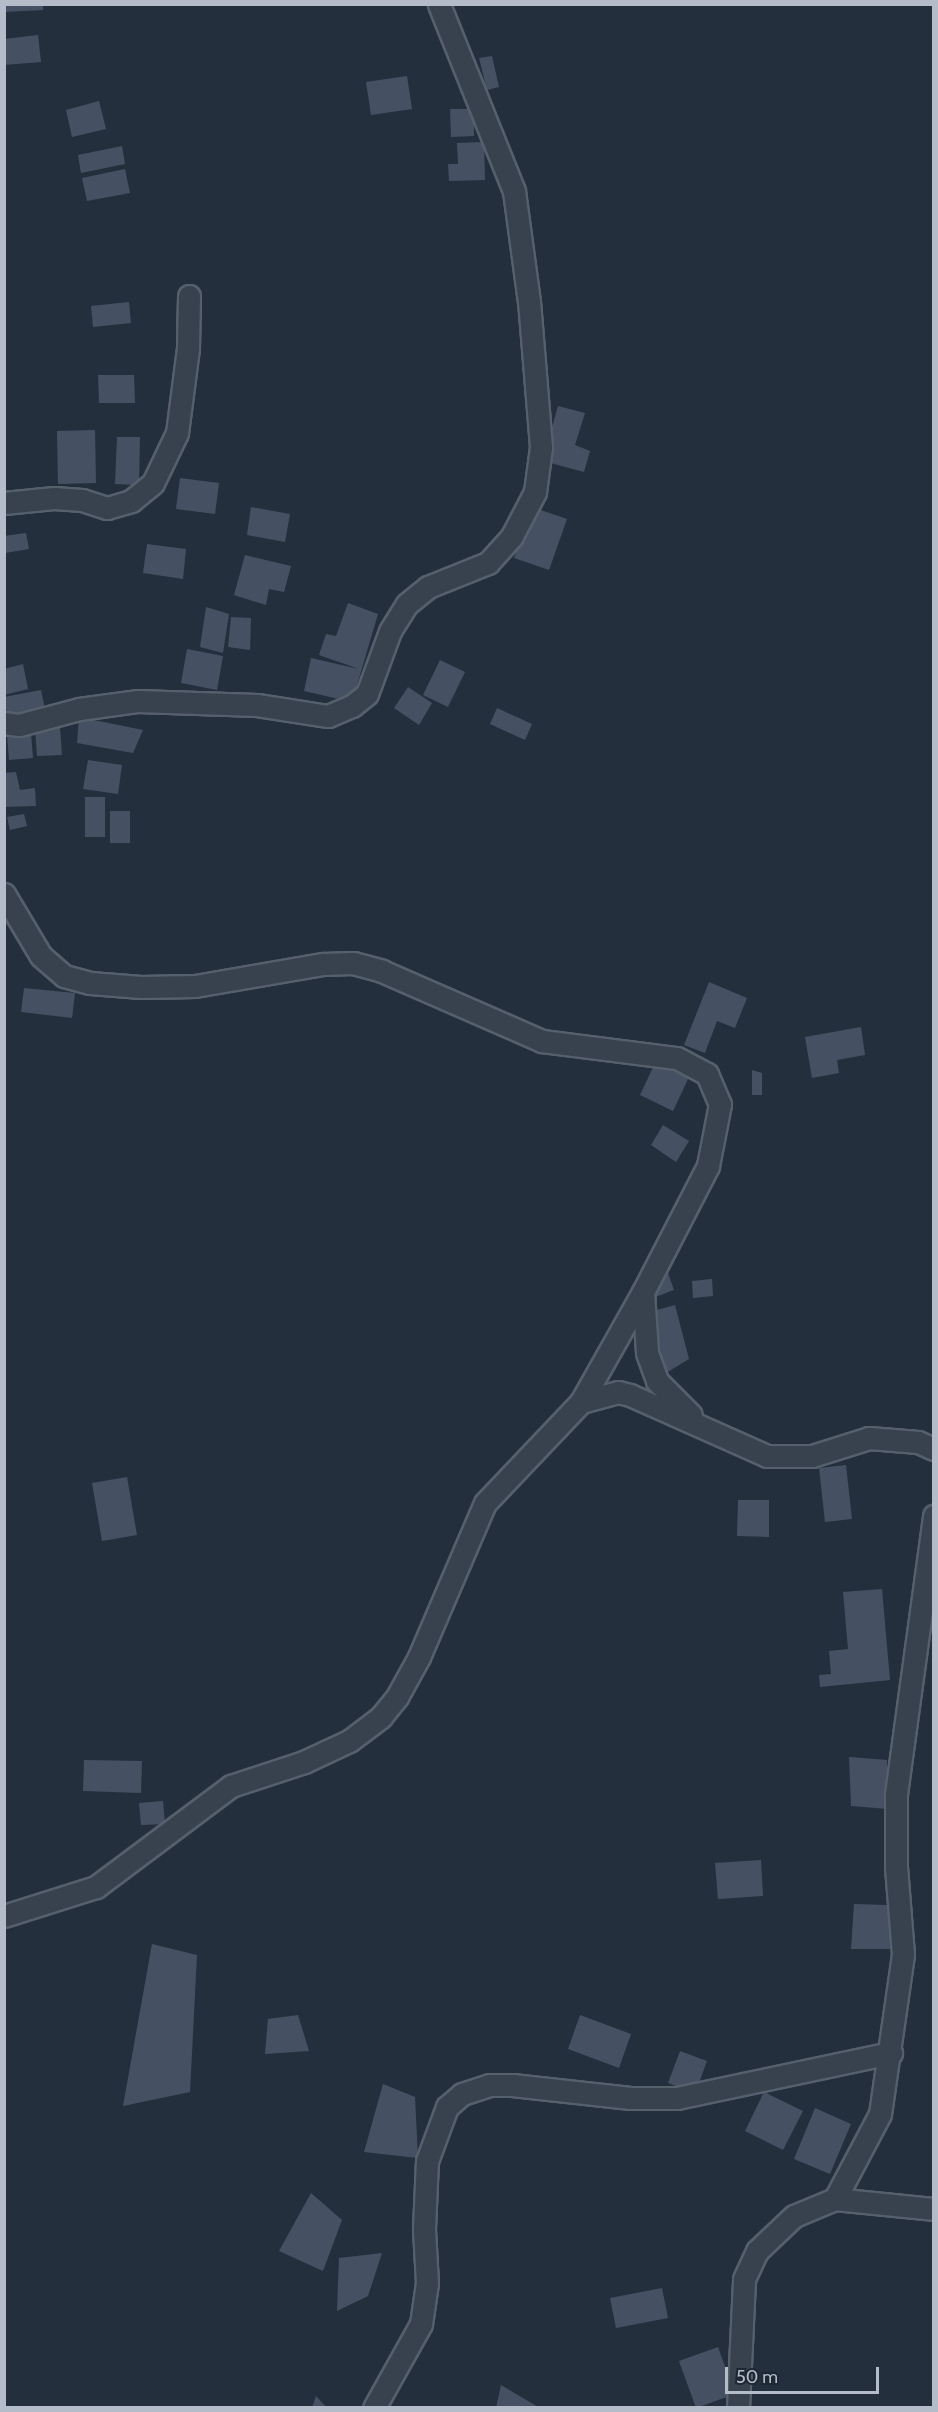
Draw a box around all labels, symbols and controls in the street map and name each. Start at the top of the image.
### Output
scale bar [728,2355,882,2393]
text: 50 m [736,2366,778,2388]

